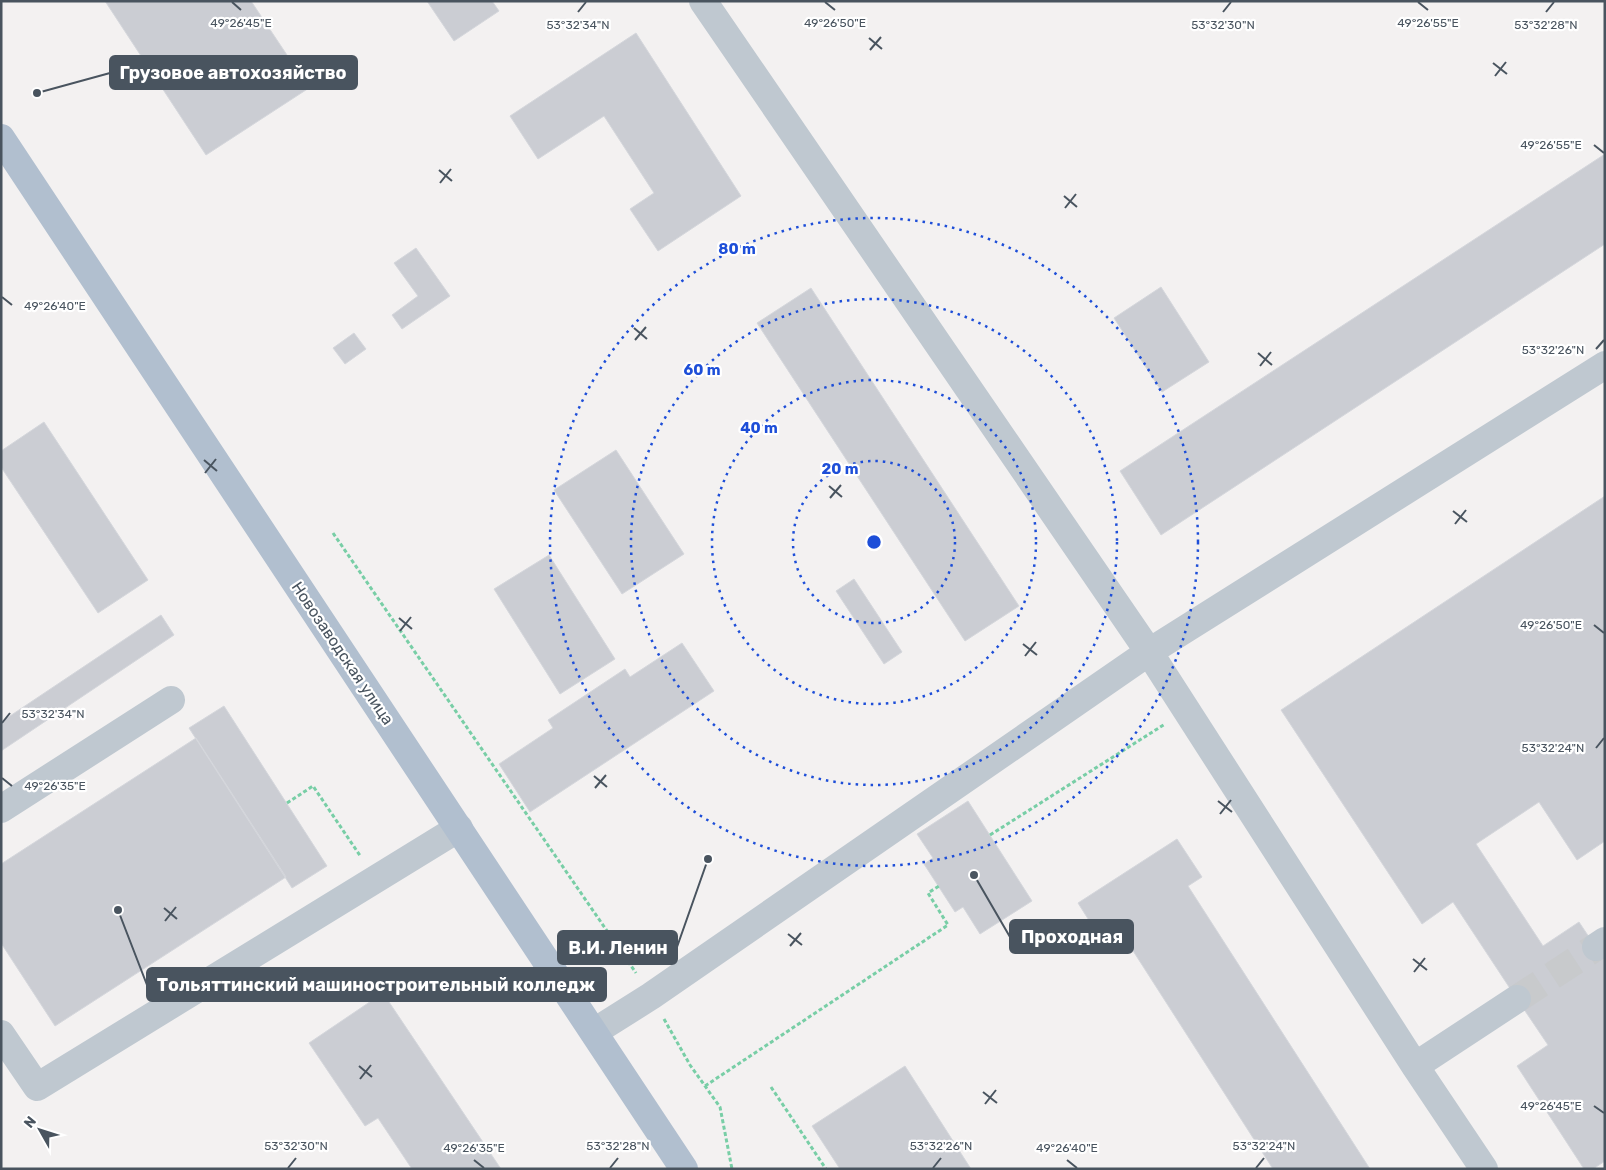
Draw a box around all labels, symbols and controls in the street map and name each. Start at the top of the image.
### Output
text: 49°26'45"E [210,16,272,30]
text: 49°26'50"E [804,16,866,30]
text: 49°26'55"E [1397,16,1459,30]
text: 53°32'34"N [546,18,610,32]
text: 53°32'30"N [1191,18,1255,32]
text: 53°32'28"N [1514,18,1578,32]
callout: Грузовое автохозяйство [110,56,357,89]
text: Грузовое автохозяйство [119,62,347,84]
text: 49°26'55"E [1520,138,1582,152]
text: 80 m [718,240,756,258]
text: 49°26'40"E [24,299,86,313]
text: 53°32'26"N [1522,343,1584,357]
text: 60 m [684,361,720,379]
text: 40 m [740,419,778,437]
text: 20 m [822,460,858,478]
centre of rings [865,533,883,551]
street label: Новозаводская улица [288,578,398,728]
text: 49°26'50"E [1520,618,1582,632]
text: 53°32'34"N [21,707,85,721]
text: 53°32'24"N [1522,741,1584,755]
text: 49°26'35"E [24,779,86,793]
callout: Проходная [1010,920,1133,953]
text: Проходная [1021,926,1123,948]
callout: В.И. Ленин [558,931,677,964]
text: В.И. Ленин [568,937,668,959]
callout: Тольяттинский машиностроительный колледж [147,968,606,1001]
text: Тольяттинский машиностроительный колледж [157,974,596,996]
text: 49°26'45"E [1520,1099,1582,1113]
north arrow [15,1105,65,1155]
text: N [21,1113,40,1131]
text: 53°32'30"N [264,1139,328,1153]
text: 53°32'28"N [586,1139,650,1153]
text: 53°32'26"N [910,1139,972,1153]
text: 53°32'24"N [1233,1139,1295,1153]
text: 49°26'35"E [443,1141,505,1155]
text: 49°26'40"E [1036,1141,1098,1155]

